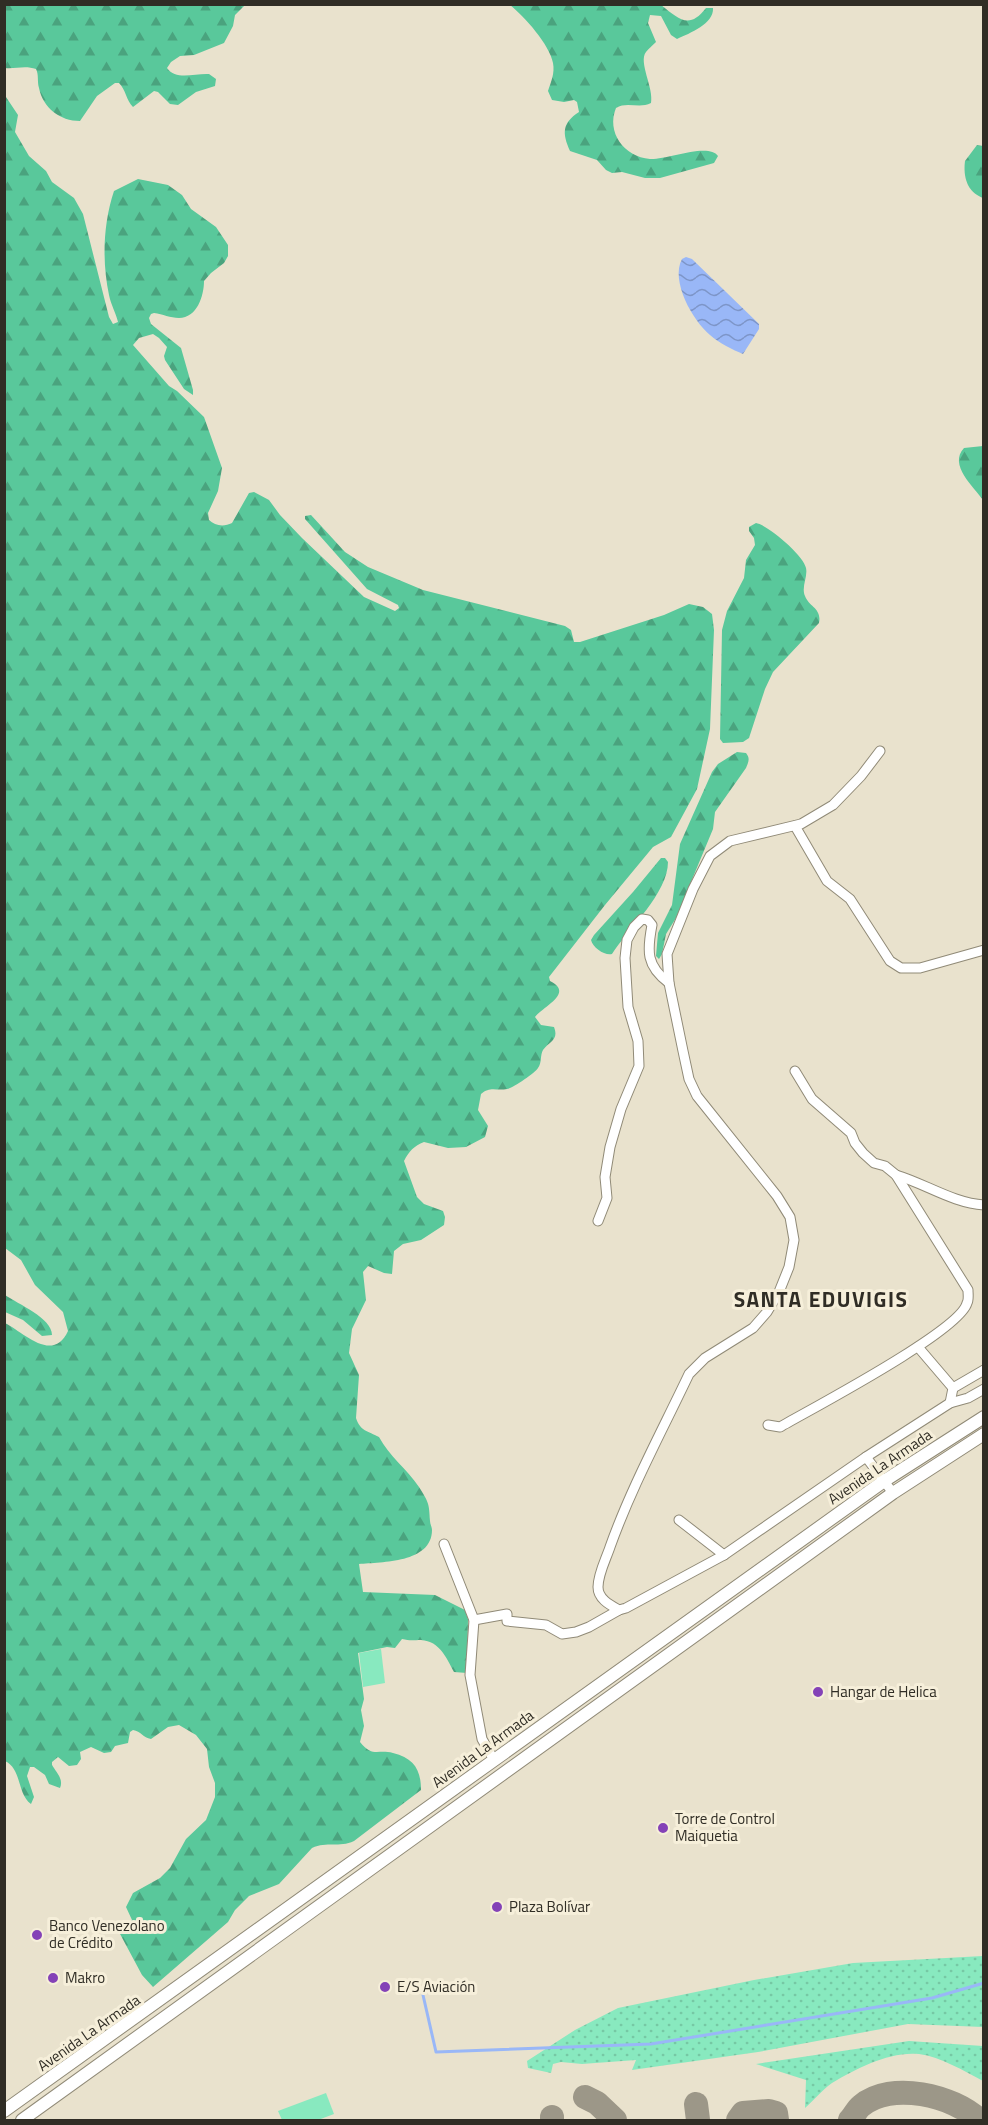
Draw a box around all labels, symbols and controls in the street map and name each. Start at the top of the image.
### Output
district label: SANTA EDUVIGIS [734,1283,908,1315]
street label: Avenida La Armada [823,1423,937,1510]
place label: Hangar de Helica [830,1680,937,1703]
marker: Hangar de Helica [811,1685,825,1699]
street label: Avenida La Armada [427,1703,539,1793]
place label: Torre de Control Maiquetia [675,1807,775,1847]
marker: Torre de Control Maiquetia [656,1821,670,1835]
place label: Plaza Bolívar [509,1895,590,1918]
marker: Plaza Bolívar [490,1900,504,1914]
place label: Banco Venezolano de Crédito [49,1914,165,1954]
marker: Banco Venezolano de Crédito [30,1928,44,1942]
place label: Makro [65,1966,105,1989]
marker: Makro [46,1971,60,1985]
place label: E/S Aviación [397,1975,475,1998]
marker: E/S Aviación [378,1980,392,1994]
street label: Avenida La Armada [33,1988,145,2077]

